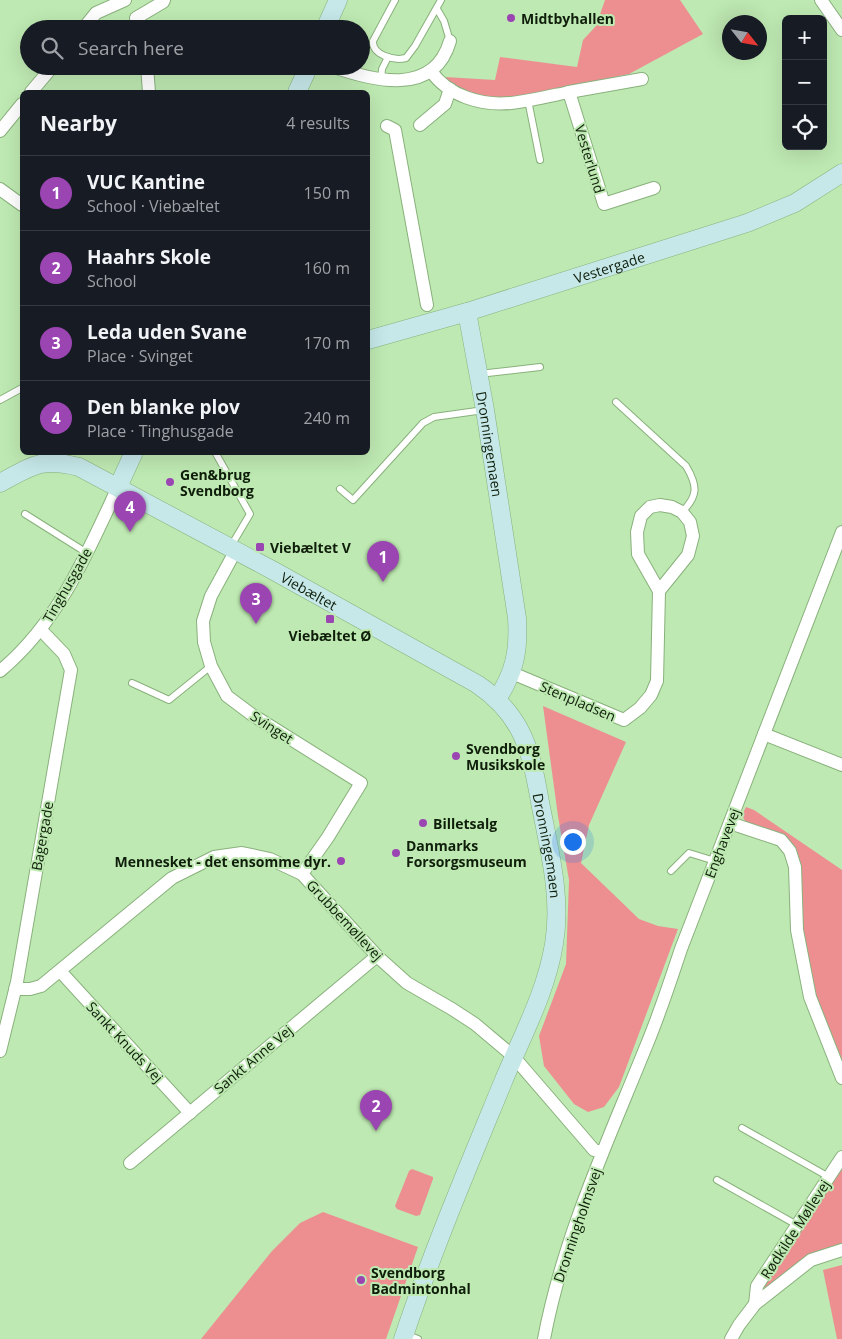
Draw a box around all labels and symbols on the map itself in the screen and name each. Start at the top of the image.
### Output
place label: Midtbyhallen [521,9,614,28]
marker: Midtbyhallen [505,12,517,24]
north arrow [722,15,767,60]
street label: Vesterlund [571,122,609,196]
street label: Vestergade [571,247,647,287]
street label: Dronningemaen [472,390,508,498]
place label: Gen&brug Svendborg [180,465,254,500]
marker: Gen&brug Svendborg [164,476,176,488]
pin: 4 [114,491,146,532]
place label: Viebæltet V [270,538,352,557]
marker: Viebæltet V [254,541,266,553]
pin: 1 [367,541,399,582]
street label: Tinghusgade [38,544,96,626]
street label: Viebæltet [277,567,341,614]
pin: 3 [240,583,272,624]
marker: Viebæltet Ø [324,613,336,625]
place label: Viebæltet Ø [289,626,371,645]
street label: Stenpladsen [537,676,619,726]
street label: Svinget [247,706,297,748]
place label: Svendborg Musikskole [466,739,545,774]
marker: Svendborg Musikskole [450,750,462,762]
street label: Dronningemaen [529,792,566,899]
street label: Bagergade [27,800,57,872]
street label: Enghavevej [700,805,744,881]
place label: Billetsalg [433,814,497,833]
marker: Billetsalg [417,817,429,829]
your location [560,829,586,855]
place label: Danmarks Forsorgsmuseum [406,836,527,871]
marker: Danmarks Forsorgsmuseum [390,847,402,859]
place label: Mennesket - det ensomme dyr. [115,852,331,871]
marker: Mennesket - det ensomme dyr. [335,855,347,867]
street label: Grubbemøllevej [303,875,387,965]
street label: Sankt Knuds Vej [82,997,168,1087]
street label: Sankt Anne Vej [210,1020,296,1098]
pin: 2 [360,1090,392,1131]
street label: Dronningholmsvej [549,1165,605,1285]
street label: Rødkilde Møllevej [756,1176,834,1282]
place label: Svendborg Badmintonhal [371,1263,471,1298]
marker: Svendborg Badmintonhal [355,1274,367,1286]

